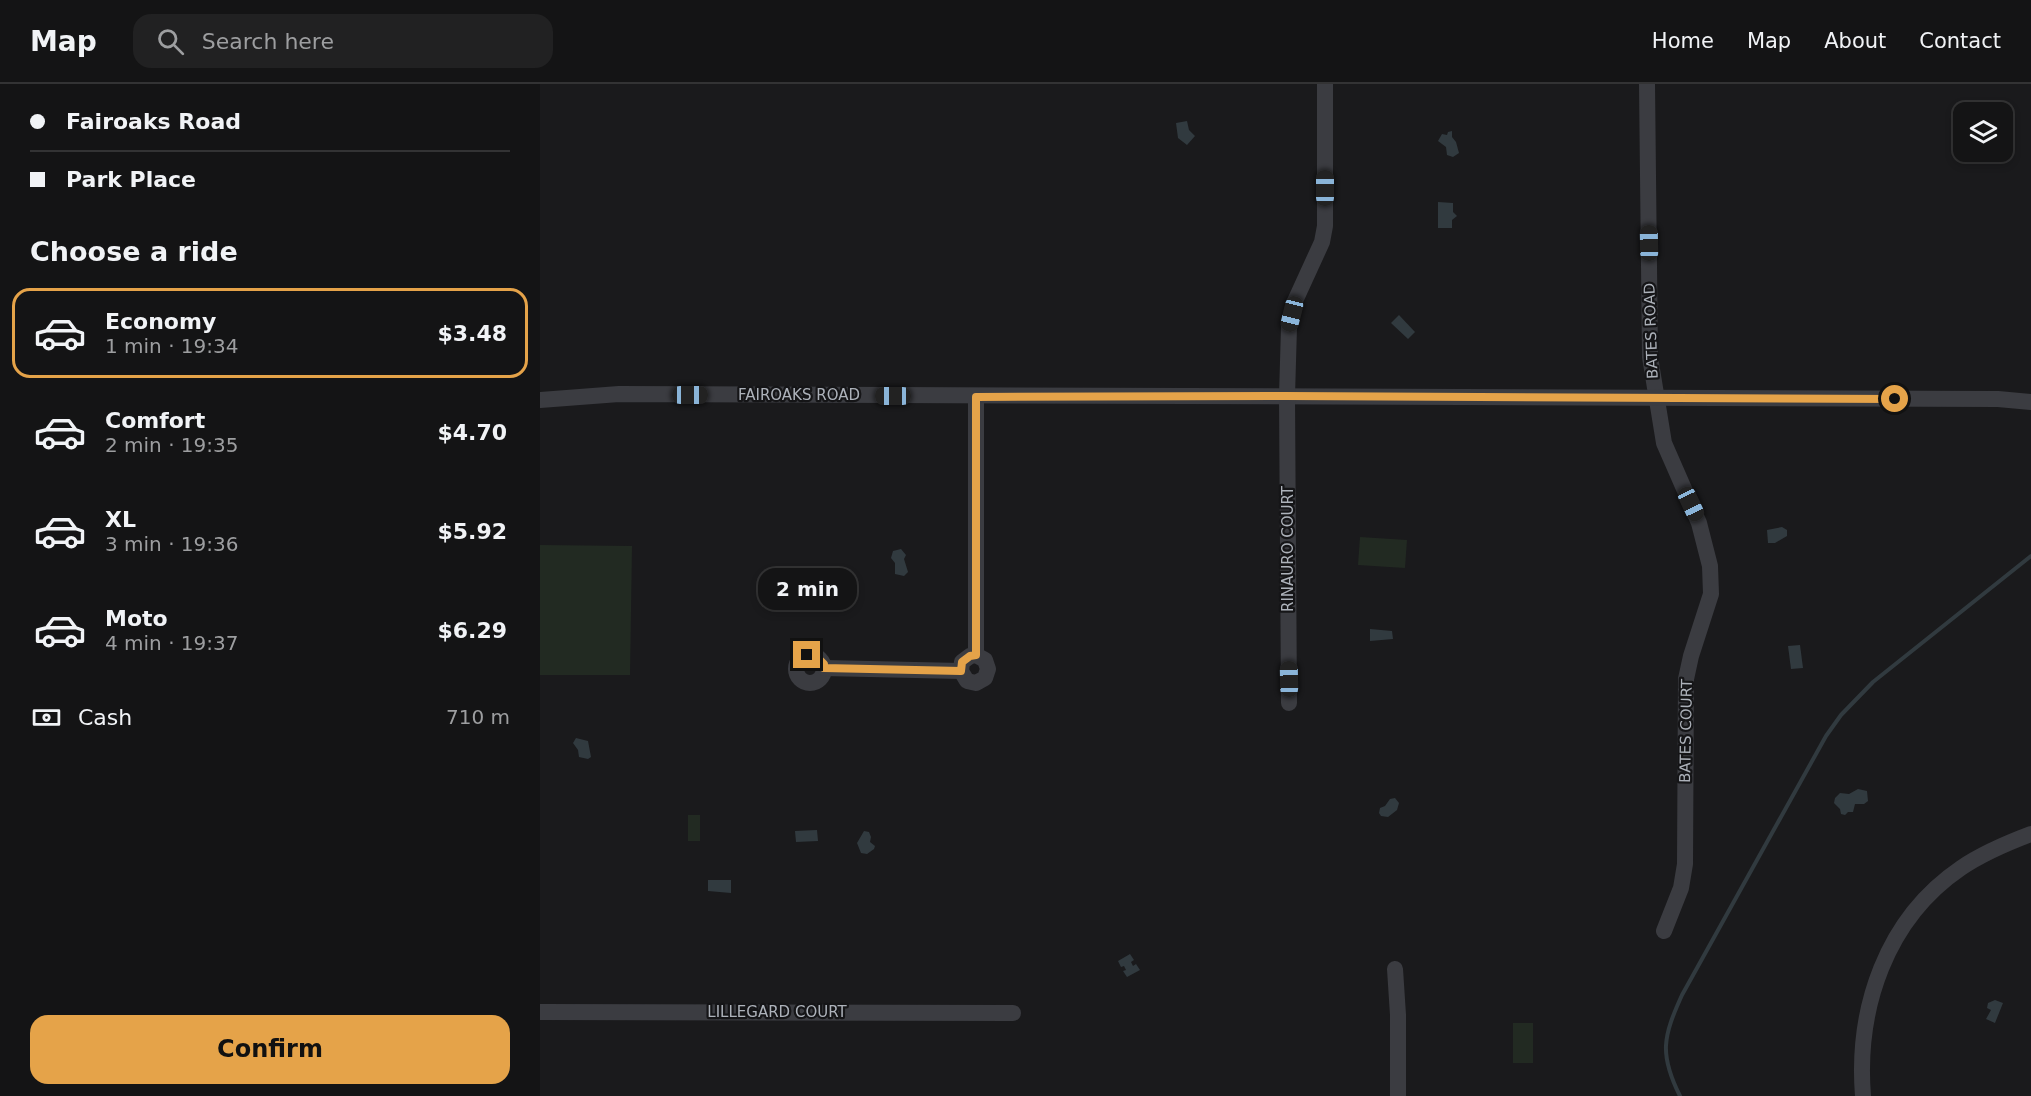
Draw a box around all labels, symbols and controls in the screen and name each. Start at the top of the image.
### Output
search box [133,14,553,68]
text: Map [30,25,97,58]
icon: search [154,25,187,58]
text: Search here [202,29,334,54]
text: Home [1652,29,1714,53]
text: Map [1747,29,1791,53]
text: About [1824,29,1886,53]
text: Contact [1919,29,2001,53]
map controls [1953,102,2013,162]
button: layers [1953,102,2013,162]
text: Fairoaks Road [66,109,241,134]
text: Park Place [66,167,196,192]
car [1316,170,1334,206]
car [1640,225,1658,261]
text: Choose a ride [30,236,238,267]
street label: BATES ROAD [1640,283,1662,379]
car [1279,294,1305,334]
icon: car [33,306,87,360]
text: Economy [105,309,216,334]
text: $3.48 [437,321,507,346]
text: 1 min · 19:34 [105,334,239,358]
route start [1881,385,1908,412]
car [672,386,708,404]
street label: FAIROAKS ROAD [738,386,860,404]
car [875,387,911,405]
icon: car [33,405,87,459]
text: Comfort [105,408,205,433]
text: $4.70 [437,420,507,445]
text: 2 min · 19:35 [105,433,239,457]
car [1675,484,1707,524]
street label: RINAURO COURT [1279,485,1297,612]
icon: car [33,504,87,558]
text: XL [105,507,136,532]
text: $5.92 [437,519,507,544]
text: 3 min · 19:36 [105,532,239,556]
callout: 2 min [758,568,856,610]
text: 2 min [776,577,839,601]
icon: car [33,603,87,657]
text: Moto [105,606,168,631]
text: $6.29 [437,618,507,643]
text: 4 min · 19:37 [105,631,239,655]
route end [793,641,820,668]
car [1280,661,1298,697]
street label: BATES COURT [1676,678,1696,783]
icon: cash [30,701,63,734]
text: Cash [78,705,132,730]
text: 710 m [446,705,510,729]
street label: LILLEGARD COURT [707,1003,848,1021]
button: Confirm [30,1015,510,1084]

